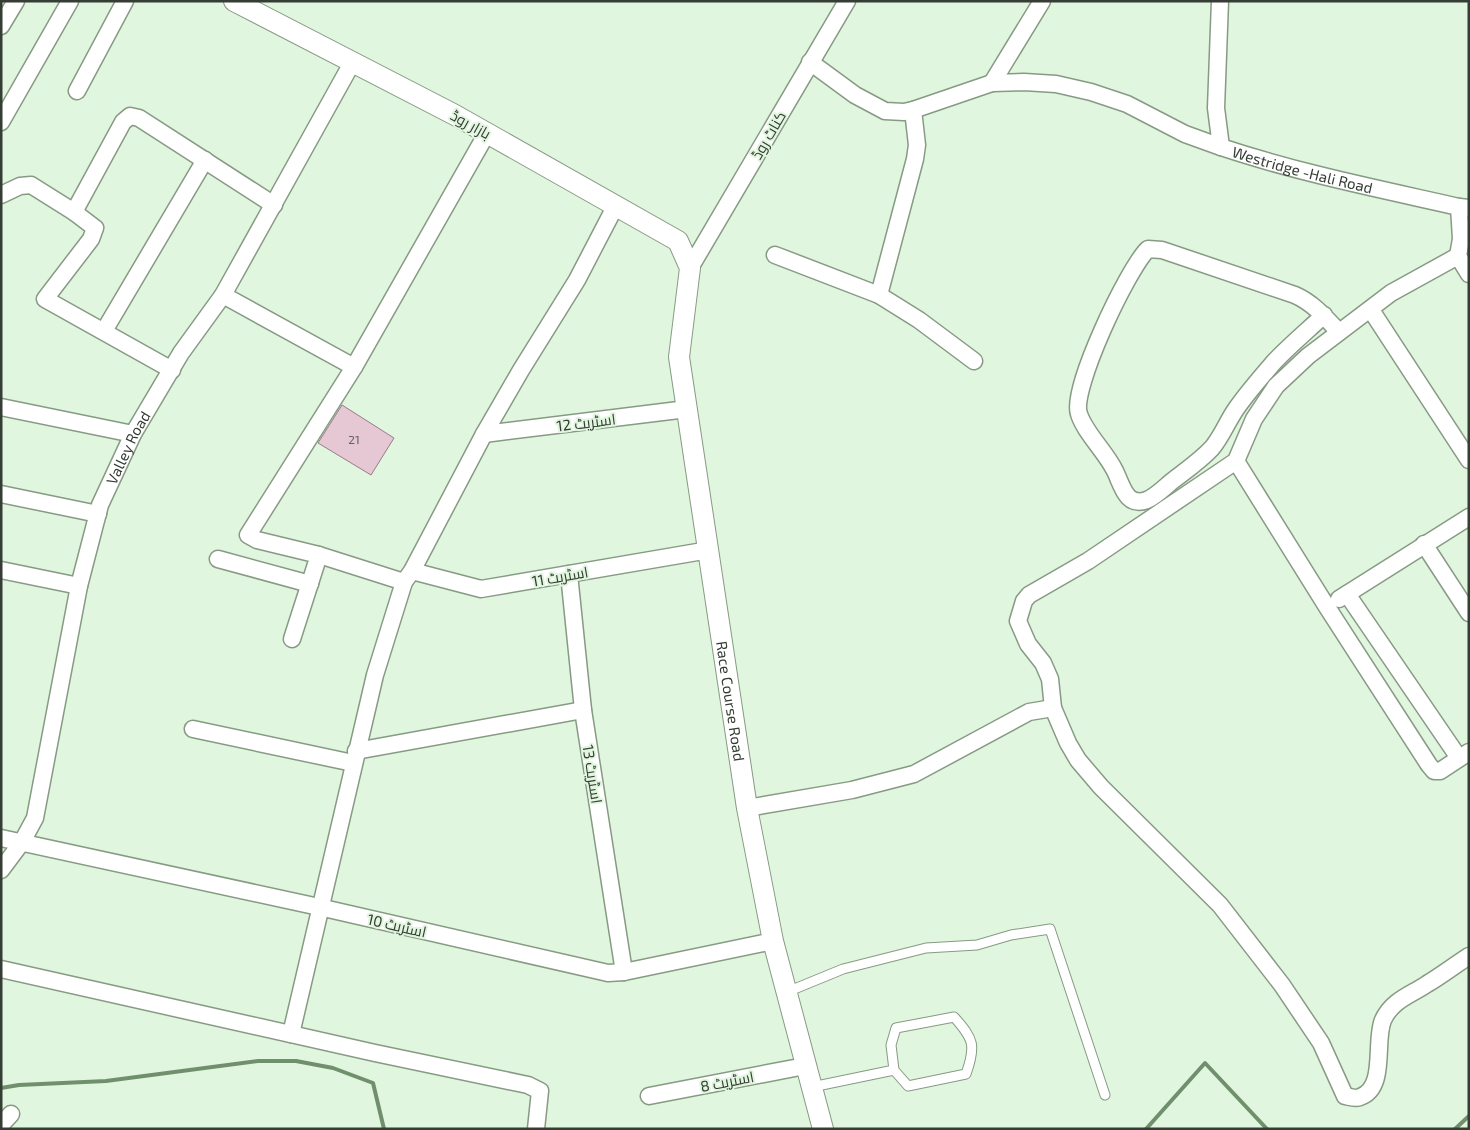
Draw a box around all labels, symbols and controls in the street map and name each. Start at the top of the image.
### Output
street label: بازار روڈ [447,106,494,143]
street label: کناٹ روڈ [747,108,790,163]
street label: Westridge -Hali Road [1230,142,1374,196]
street label: Valley Road [102,408,154,487]
street label: اسٹریٹ 12 [555,409,617,436]
house number: 21 [348,432,360,446]
street label: اسٹریٹ 11 [530,562,590,591]
street label: Race Course Road [713,640,749,762]
street label: اسٹریٹ 13 [578,743,607,805]
street label: اسٹریٹ 10 [366,909,428,941]
street label: اسٹریٹ 8 [699,1067,755,1096]

